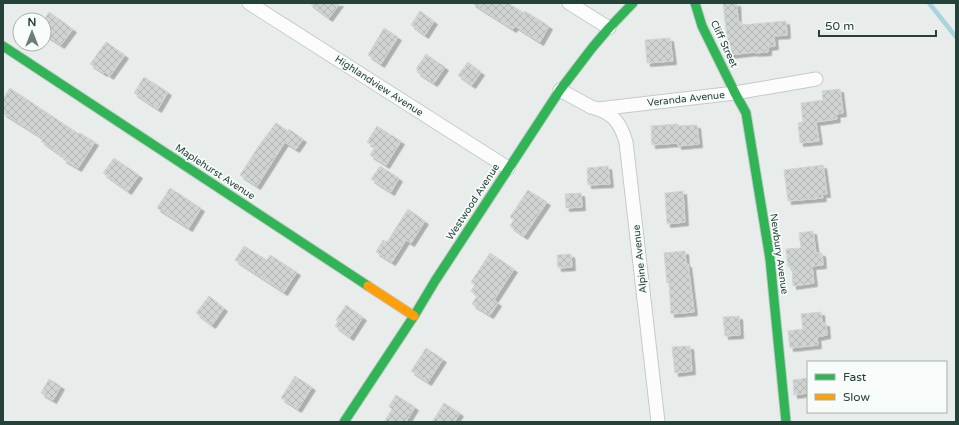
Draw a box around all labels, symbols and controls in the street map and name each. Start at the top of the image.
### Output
north arrow [12,12,52,52]
scale bar [819,12,936,38]
text: N [28,16,36,29]
street label: Cliff Street [708,18,740,70]
text: 50 m [825,19,854,33]
street label: Highlandview Avenue [333,53,426,119]
street label: Veranda Avenue [647,89,726,109]
street label: Maplehurst Avenue [173,142,257,202]
street label: Westwood Avenue [444,161,502,242]
street label: Newbury Avenue [767,213,791,295]
street label: Alpine Avenue [630,224,650,294]
legend [807,361,947,413]
text: Fast [843,370,867,384]
text: Slow [843,390,870,404]

